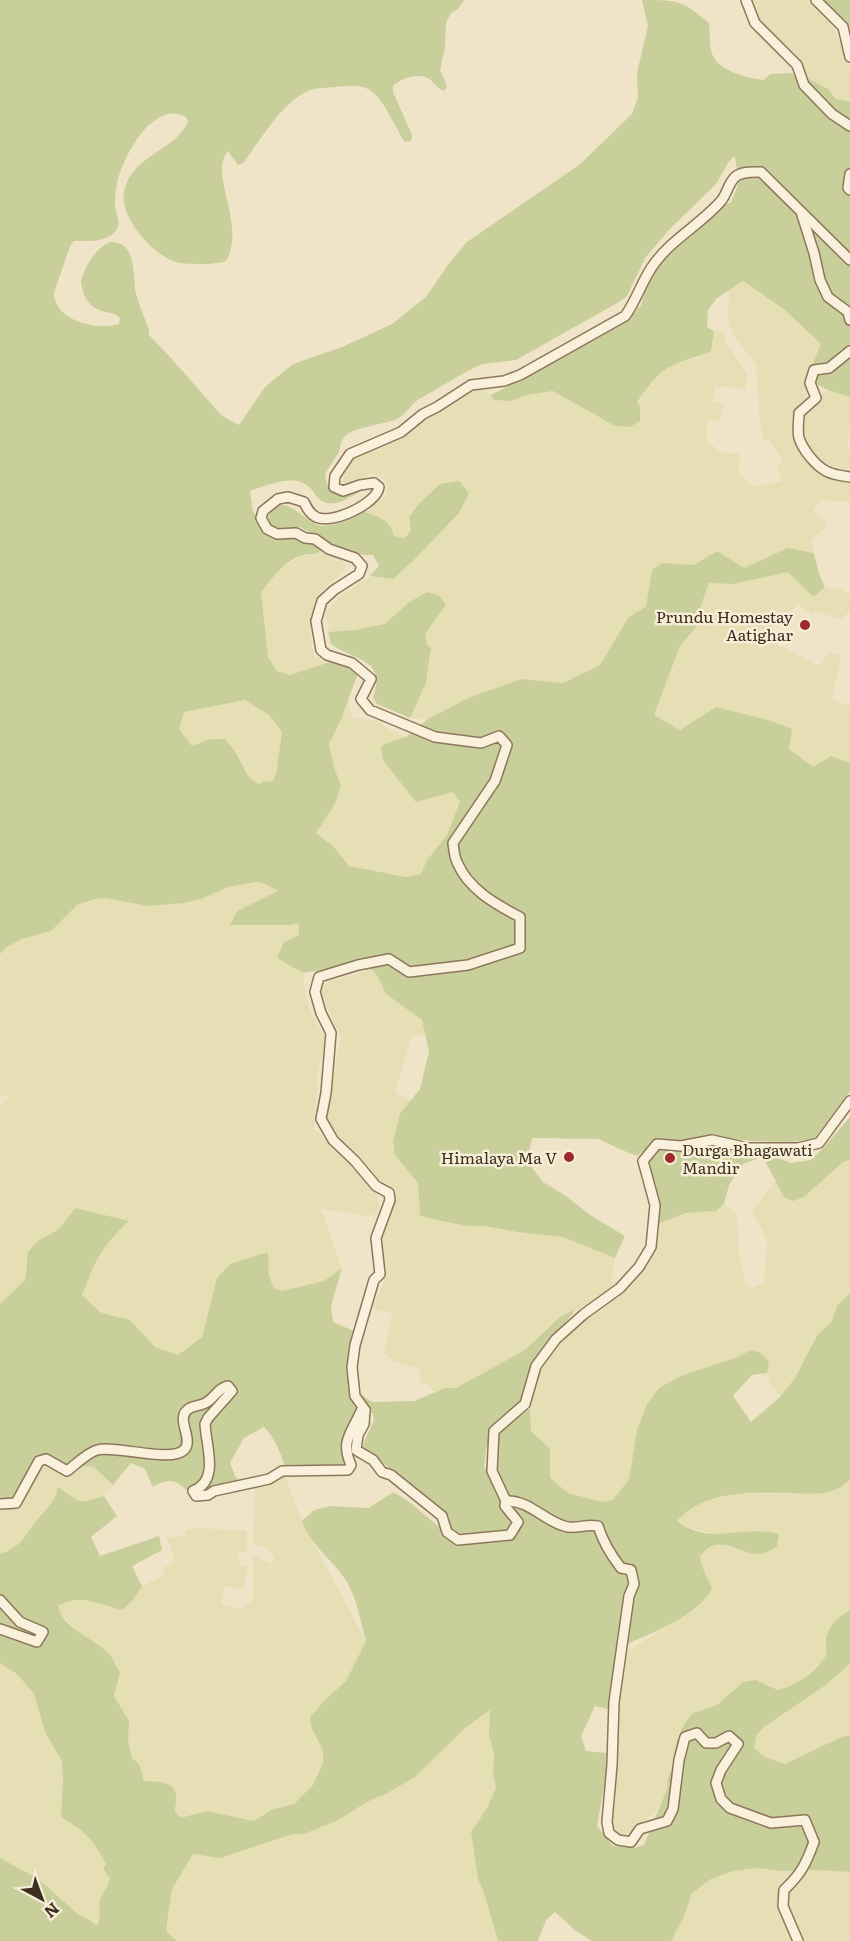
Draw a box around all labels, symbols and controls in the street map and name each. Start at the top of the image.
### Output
place label: Prundu Homestay Aatighar [656,604,794,646]
marker: Prundu Homestay Aatighar [798,618,812,632]
place label: Durga Bhagawati Mandir [682,1137,813,1179]
place label: Himalaya Ma V [441,1145,557,1169]
marker: Himalaya Ma V [562,1150,576,1164]
marker: Durga Bhagawati Mandir [663,1151,677,1165]
north arrow [12,1869,72,1929]
text: N [40,1898,65,1925]

